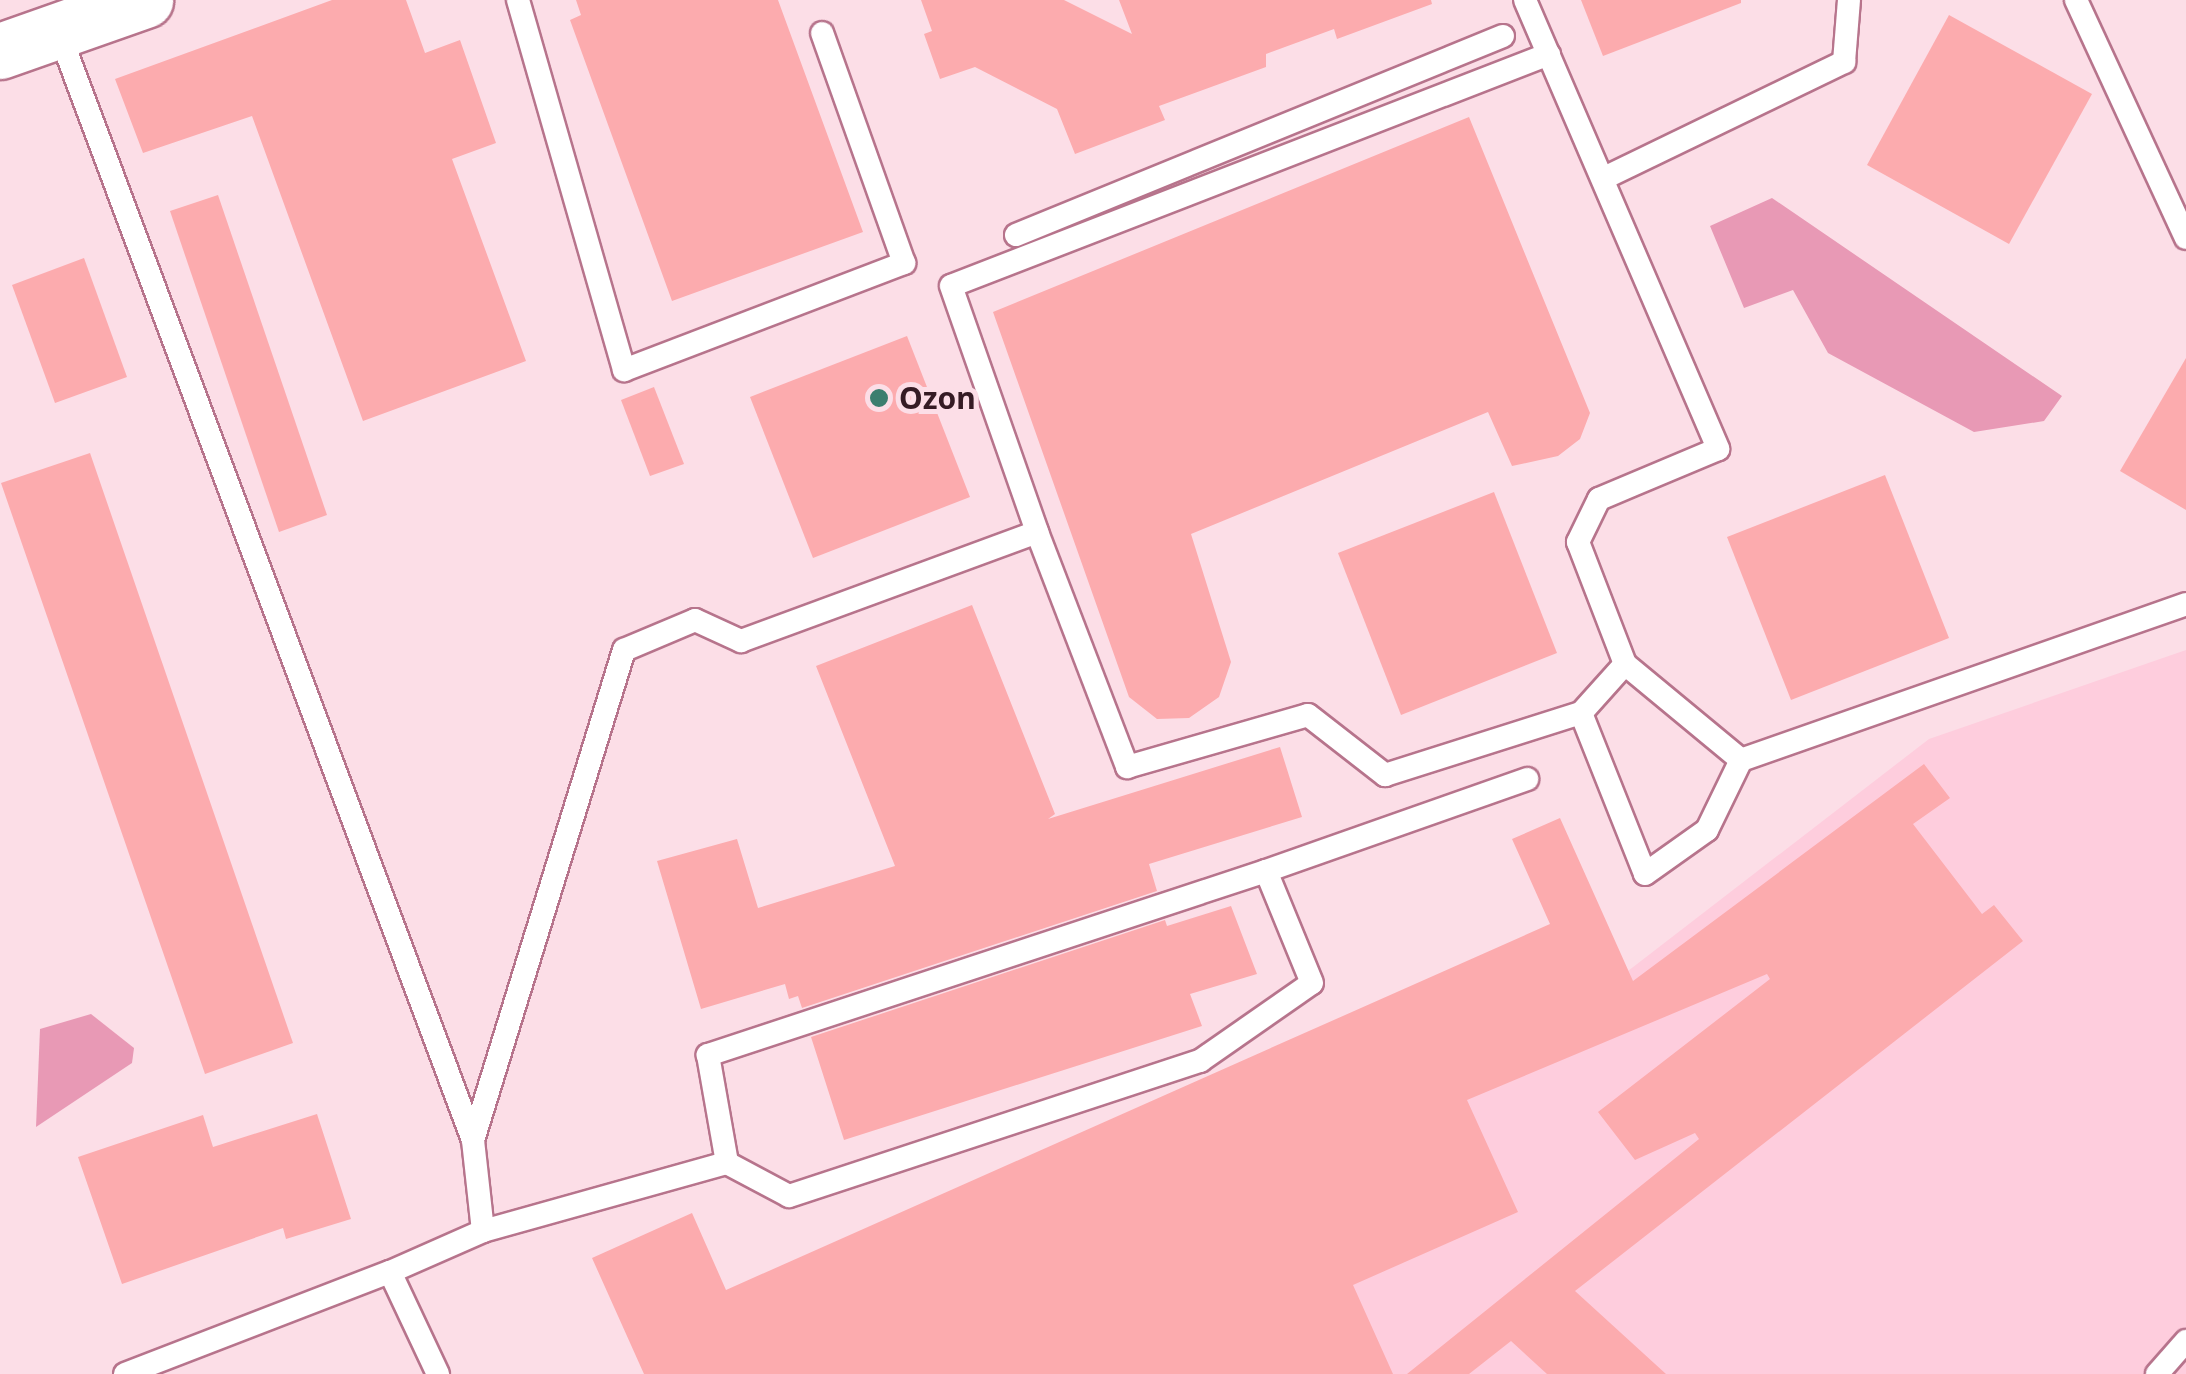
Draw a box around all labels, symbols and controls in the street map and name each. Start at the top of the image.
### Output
place label: Ozon [899,380,976,416]
marker: Ozon [868,387,890,409]

